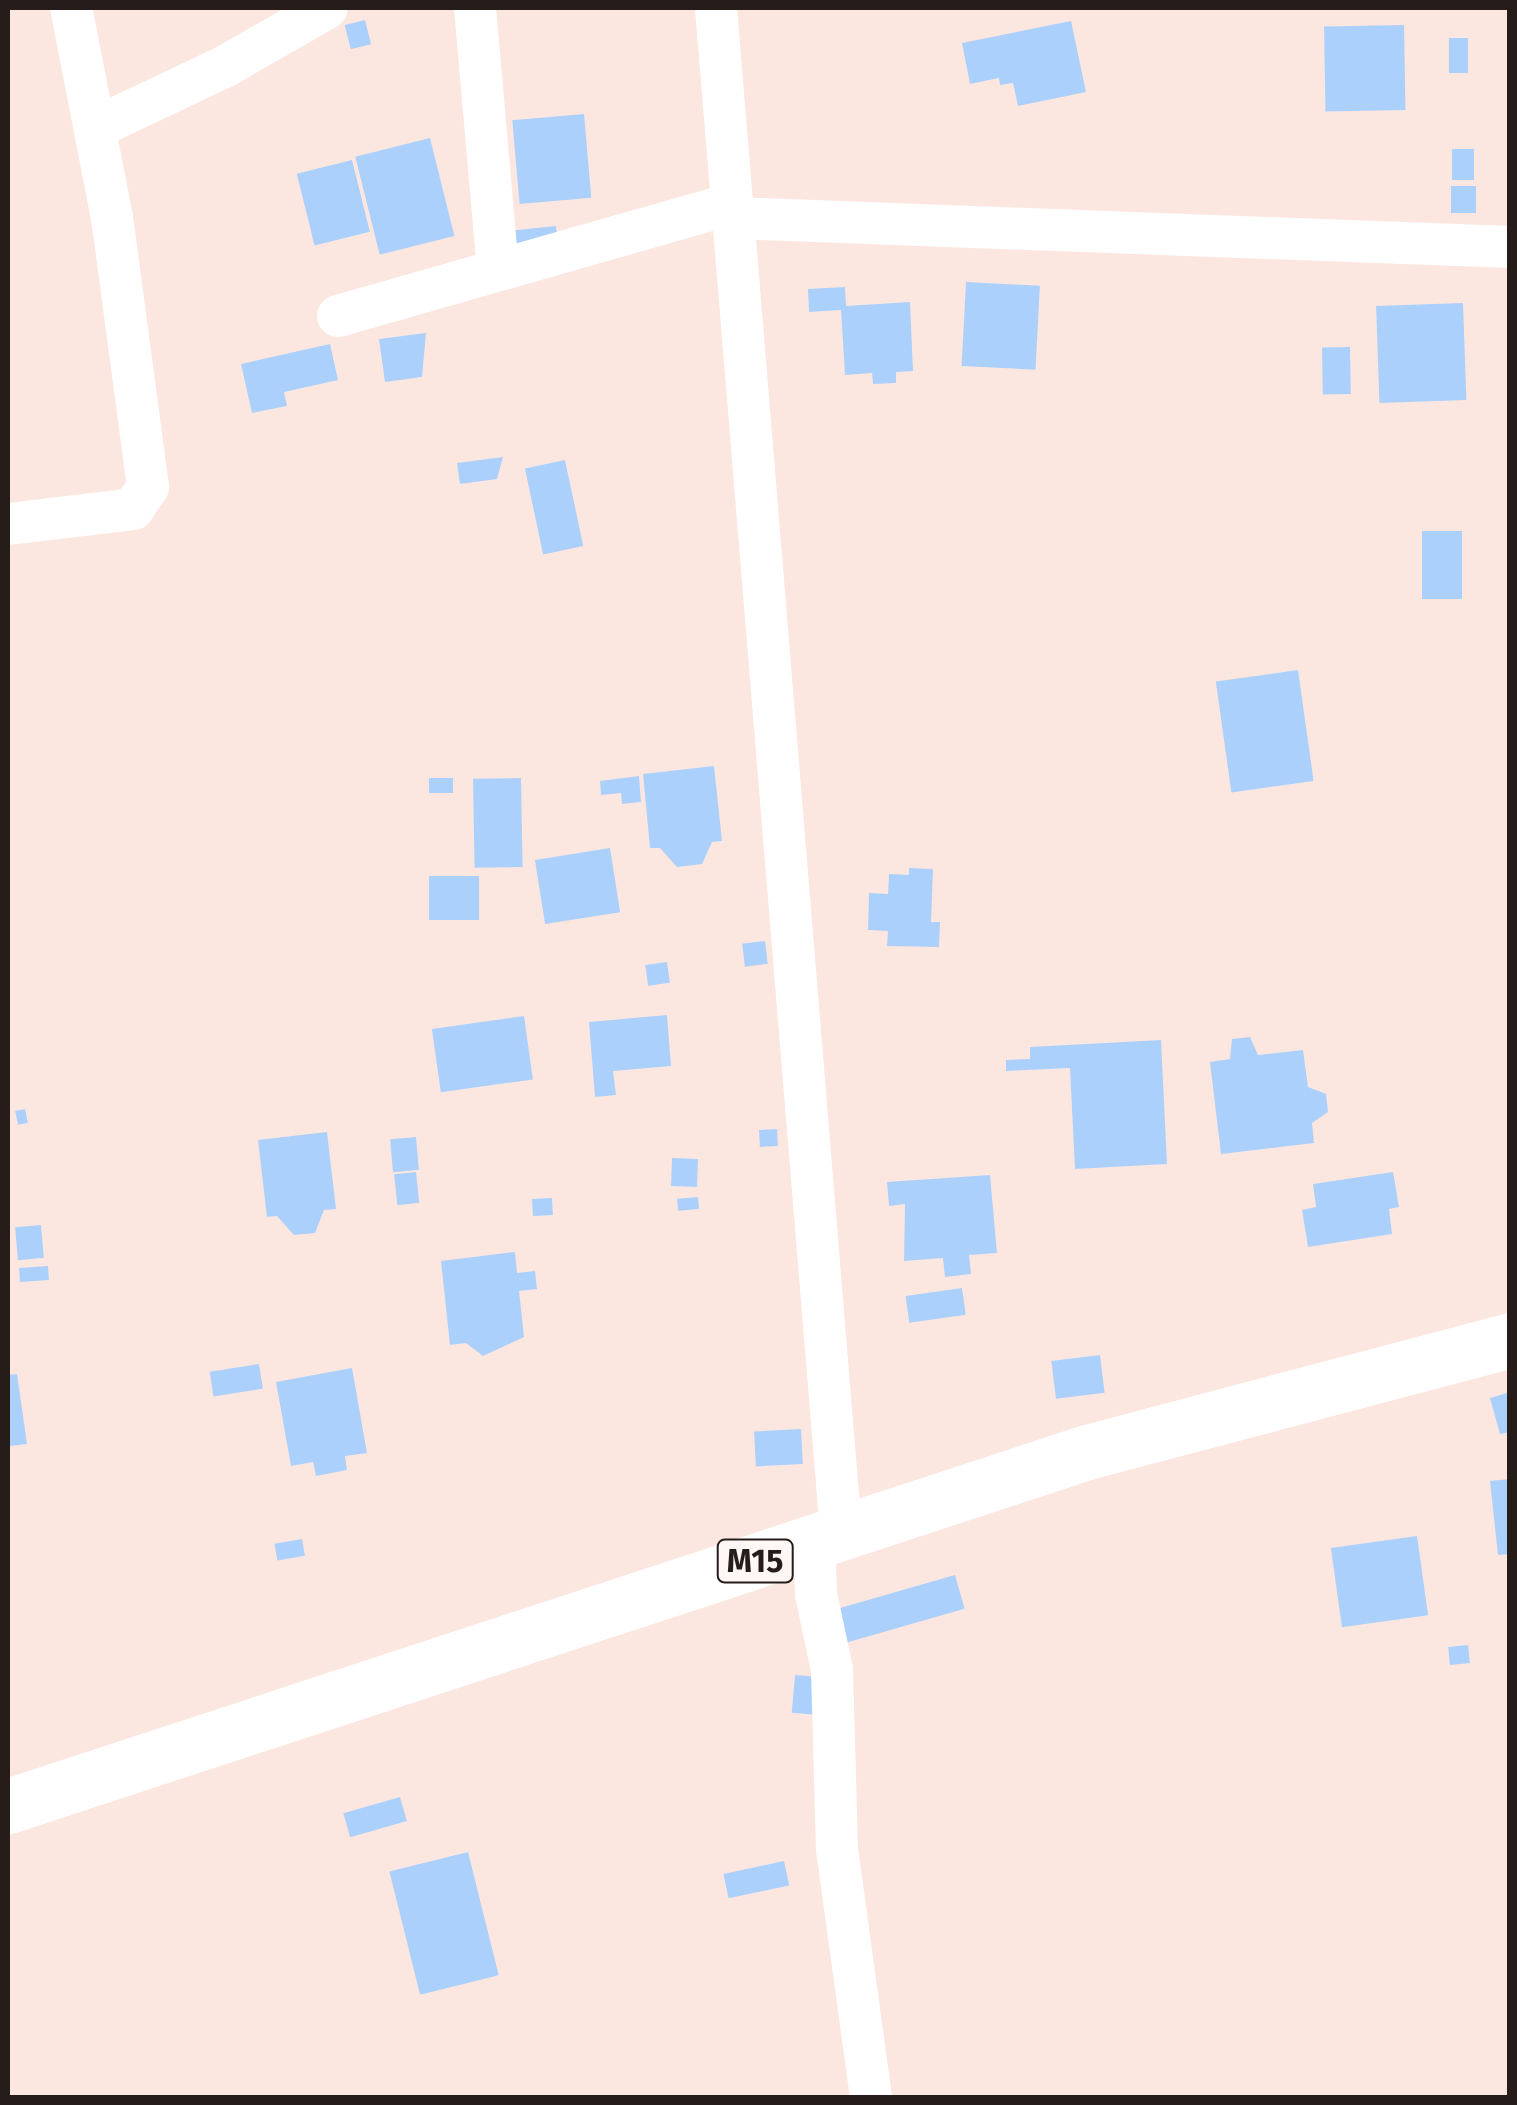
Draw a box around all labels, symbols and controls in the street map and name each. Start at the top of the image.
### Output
road number: M15 [715,1534,795,1588]

